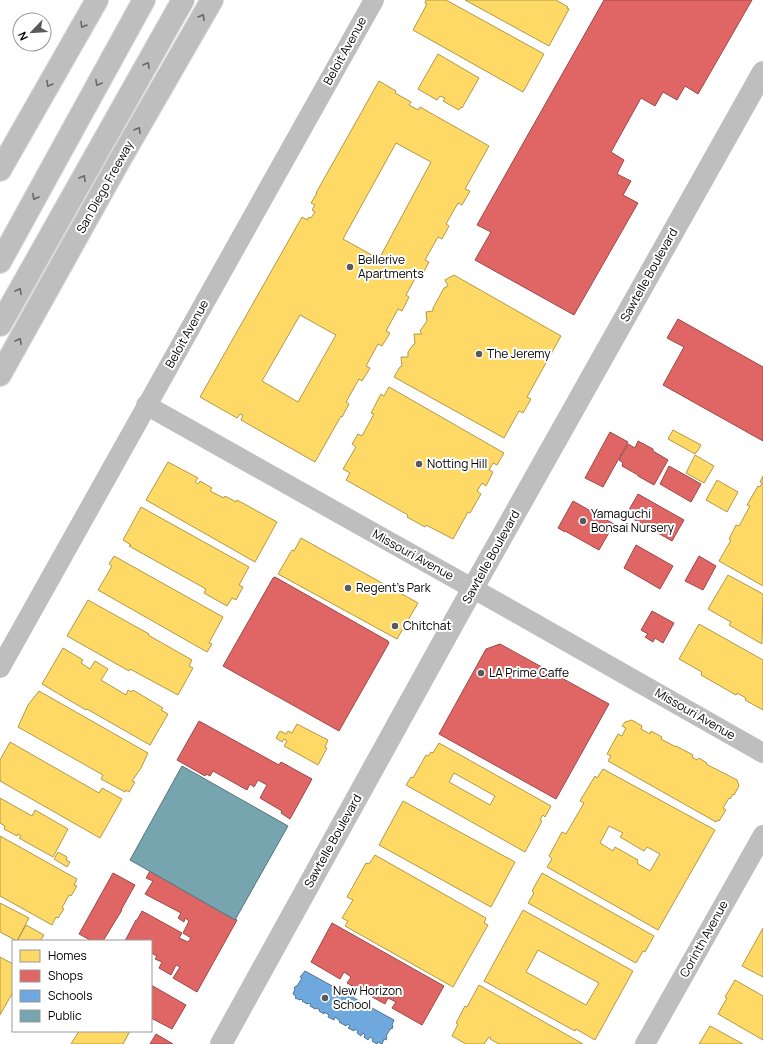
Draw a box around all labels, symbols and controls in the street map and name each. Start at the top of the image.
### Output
north arrow [12,12,52,52]
one-way arrow [198,14,205,21]
street label: Beloit Avenue [319,14,370,88]
one-way arrow [80,21,87,28]
text: N [14,30,31,43]
one-way arrow [142,62,149,69]
one-way arrow [95,79,103,86]
one-way arrow [46,80,53,87]
one-way arrow [133,127,140,134]
street label: San Diego Freeway [72,137,137,236]
one-way arrow [78,175,86,182]
one-way arrow [33,193,40,200]
street label: Sawtelle Boulevard [616,225,681,325]
place label: Bellerive Apartments [358,251,424,282]
marker: Bellerive Apartments [345,262,355,272]
one-way arrow [14,288,22,295]
street label: Beloit Avenue [161,297,212,371]
one-way arrow [14,338,22,345]
place label: The Jeremy [487,345,551,362]
marker: The Jeremy [474,349,484,359]
place label: Notting Hill [427,455,487,472]
marker: Notting Hill [414,459,424,469]
place label: Yamaguchi Bonsai Nursery [591,505,675,536]
street label: Sawtelle Boulevard [458,507,523,607]
marker: Yamaguchi Bonsai Nursery [578,516,588,526]
street label: Missouri Avenue [370,525,457,584]
place label: Regent's Park [356,579,432,596]
marker: Regent's Park [343,583,353,593]
place label: Chitchat [403,617,452,634]
marker: Chitchat [390,621,400,631]
place label: LA Prime Caffe [489,664,569,681]
marker: LA Prime Caffe [476,668,486,678]
street label: Missouri Avenue [652,684,739,744]
street label: Sawtelle Boulevard [300,791,365,891]
street label: Corinth Avenue [675,897,732,980]
legend [12,940,152,1032]
text: Homes [48,947,87,964]
text: Shops [48,967,83,984]
place label: New Horizon School [333,982,402,1013]
text: Schools [48,987,92,1004]
marker: New Horizon School [320,993,330,1003]
text: Public [48,1007,82,1024]

